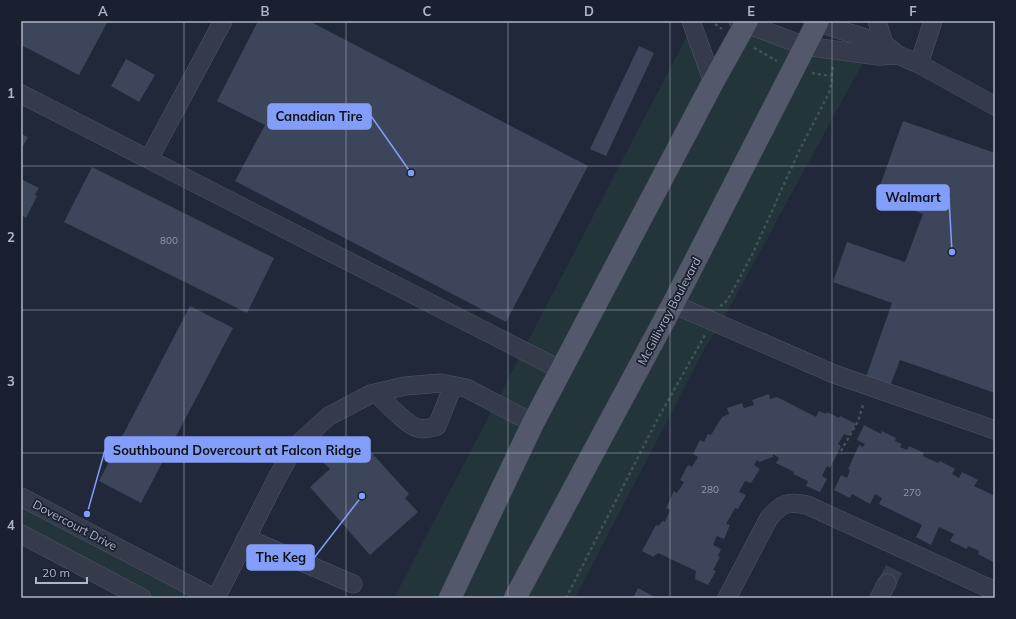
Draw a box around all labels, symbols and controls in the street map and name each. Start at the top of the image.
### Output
text: A [98,3,108,19]
text: B [261,3,270,19]
text: C [423,3,432,19]
text: D [584,3,594,19]
text: E [747,3,755,19]
text: F [909,3,917,19]
text: 1 [7,85,15,101]
callout: Canadian Tire [268,104,371,129]
text: Canadian Tire [275,108,363,124]
callout: Walmart [877,185,949,210]
text: Walmart [885,189,941,205]
text: 2 [7,229,15,245]
house number: 800 [160,234,178,247]
street label: McGillivray Boulevard [634,255,704,367]
text: 3 [7,373,15,389]
callout: Southbound Dovercourt at Falcon Ridge [105,437,370,462]
text: Southbound Dovercourt at Falcon Ridge [113,442,361,458]
house number: 280 [701,483,719,496]
house number: 270 [903,486,921,499]
street label: Dovercourt Drive [30,496,120,554]
text: 4 [7,517,15,533]
callout: The Keg [247,545,314,570]
text: The Keg [256,549,306,565]
scale bar [36,559,87,585]
text: 20 m [42,565,70,580]

